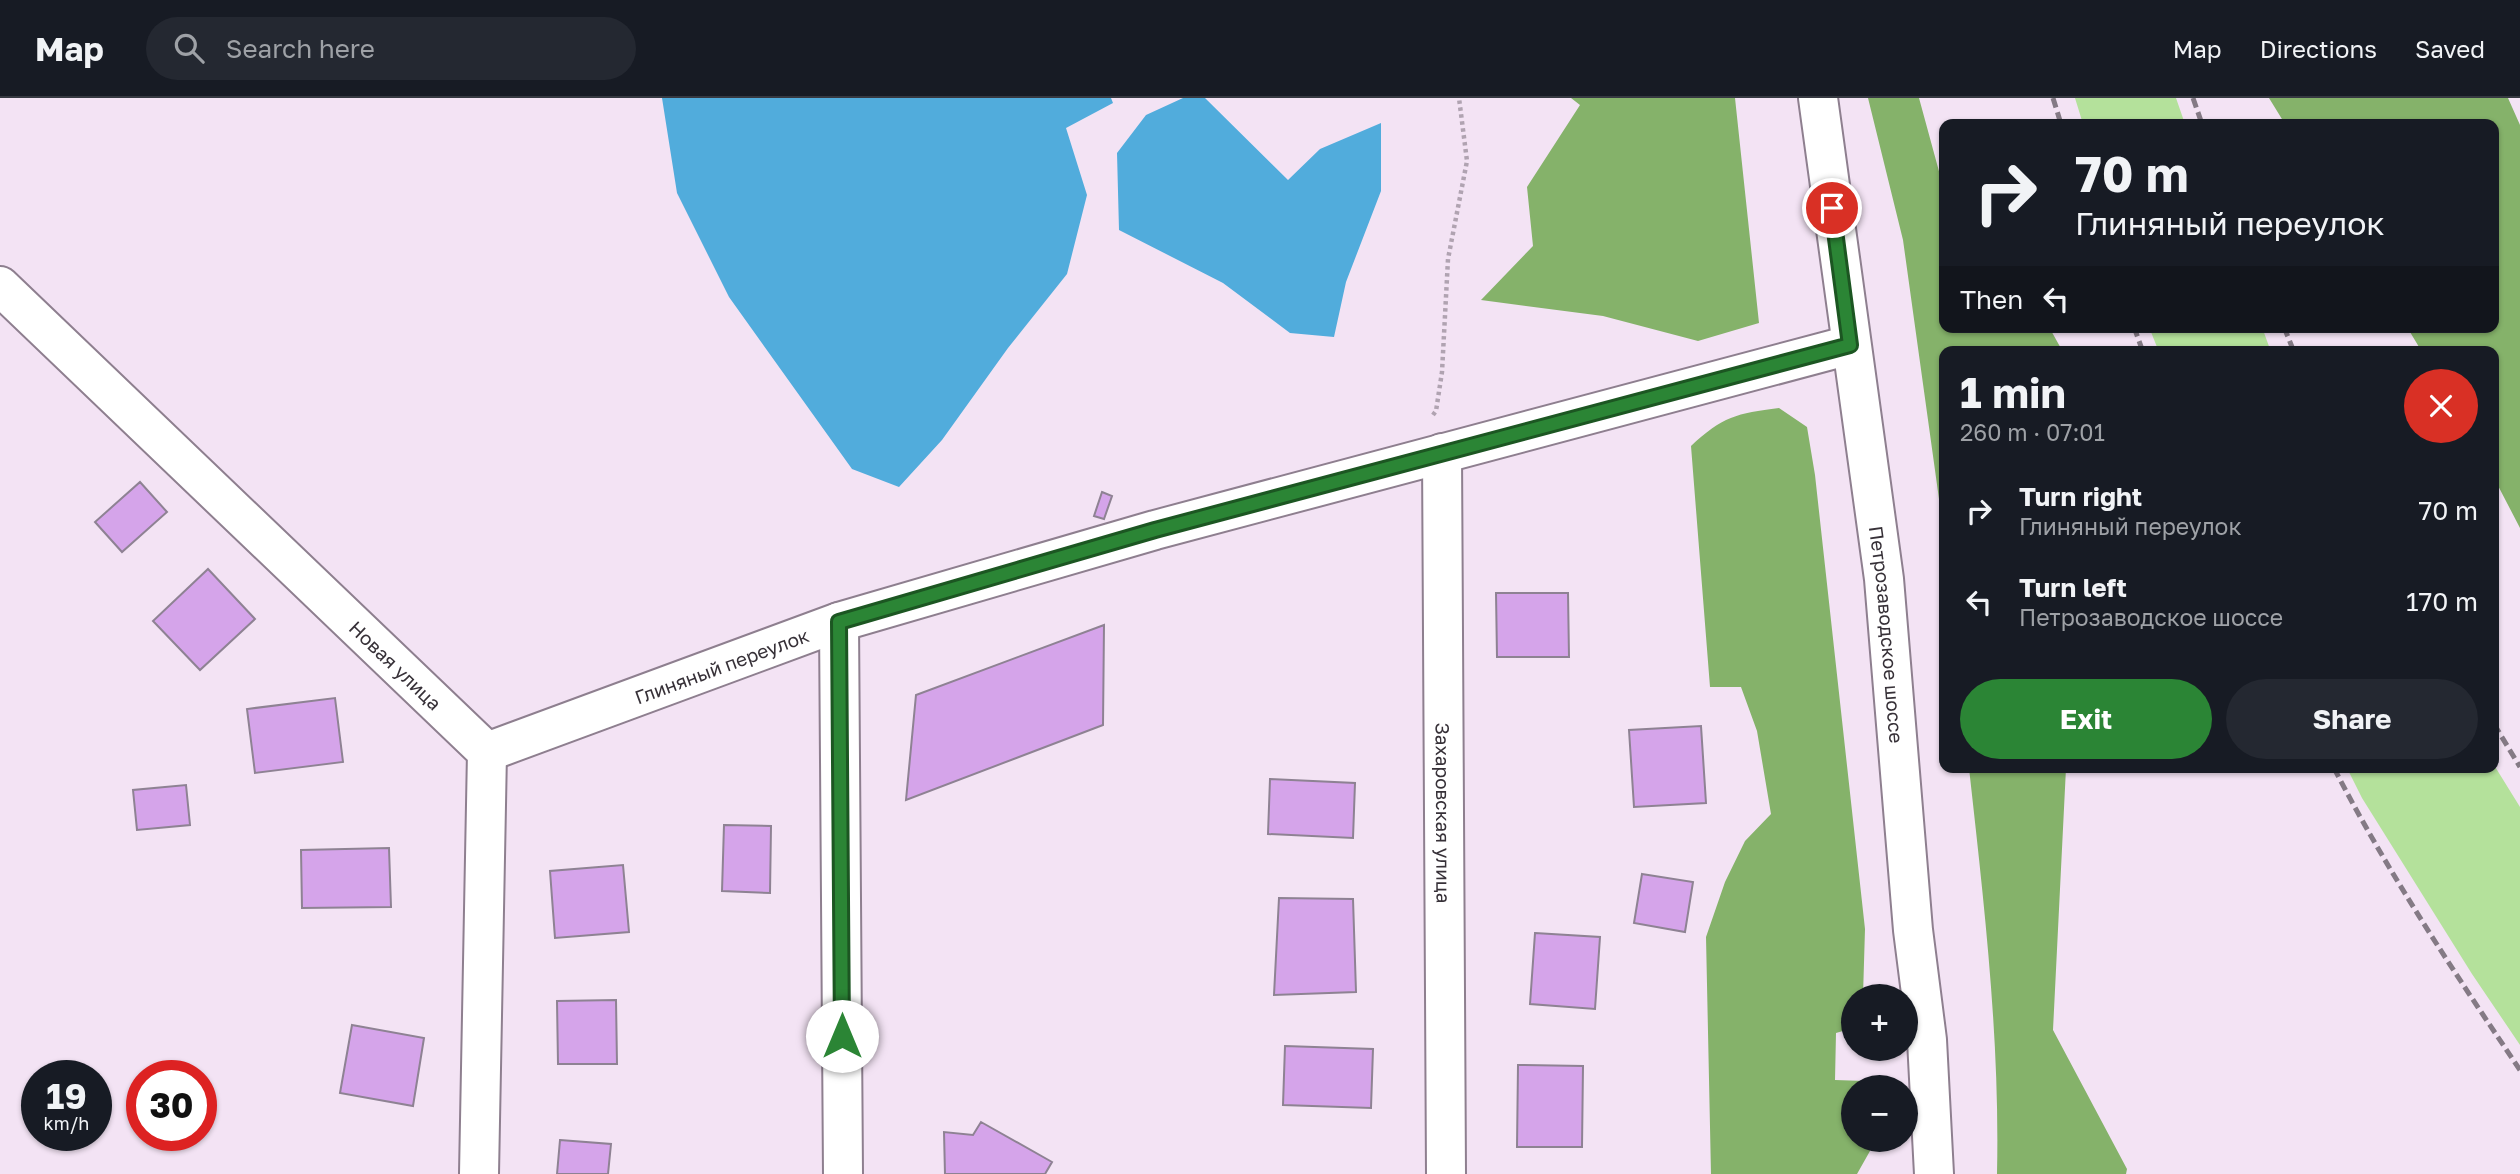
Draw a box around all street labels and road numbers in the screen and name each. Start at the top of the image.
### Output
street label: Петрозаводское шоссе [1865,524,1909,744]
street label: Новая улица [345,616,447,714]
street label: Глиняный переулок [631,623,812,708]
street label: Захаровская улица [1432,722,1456,904]

